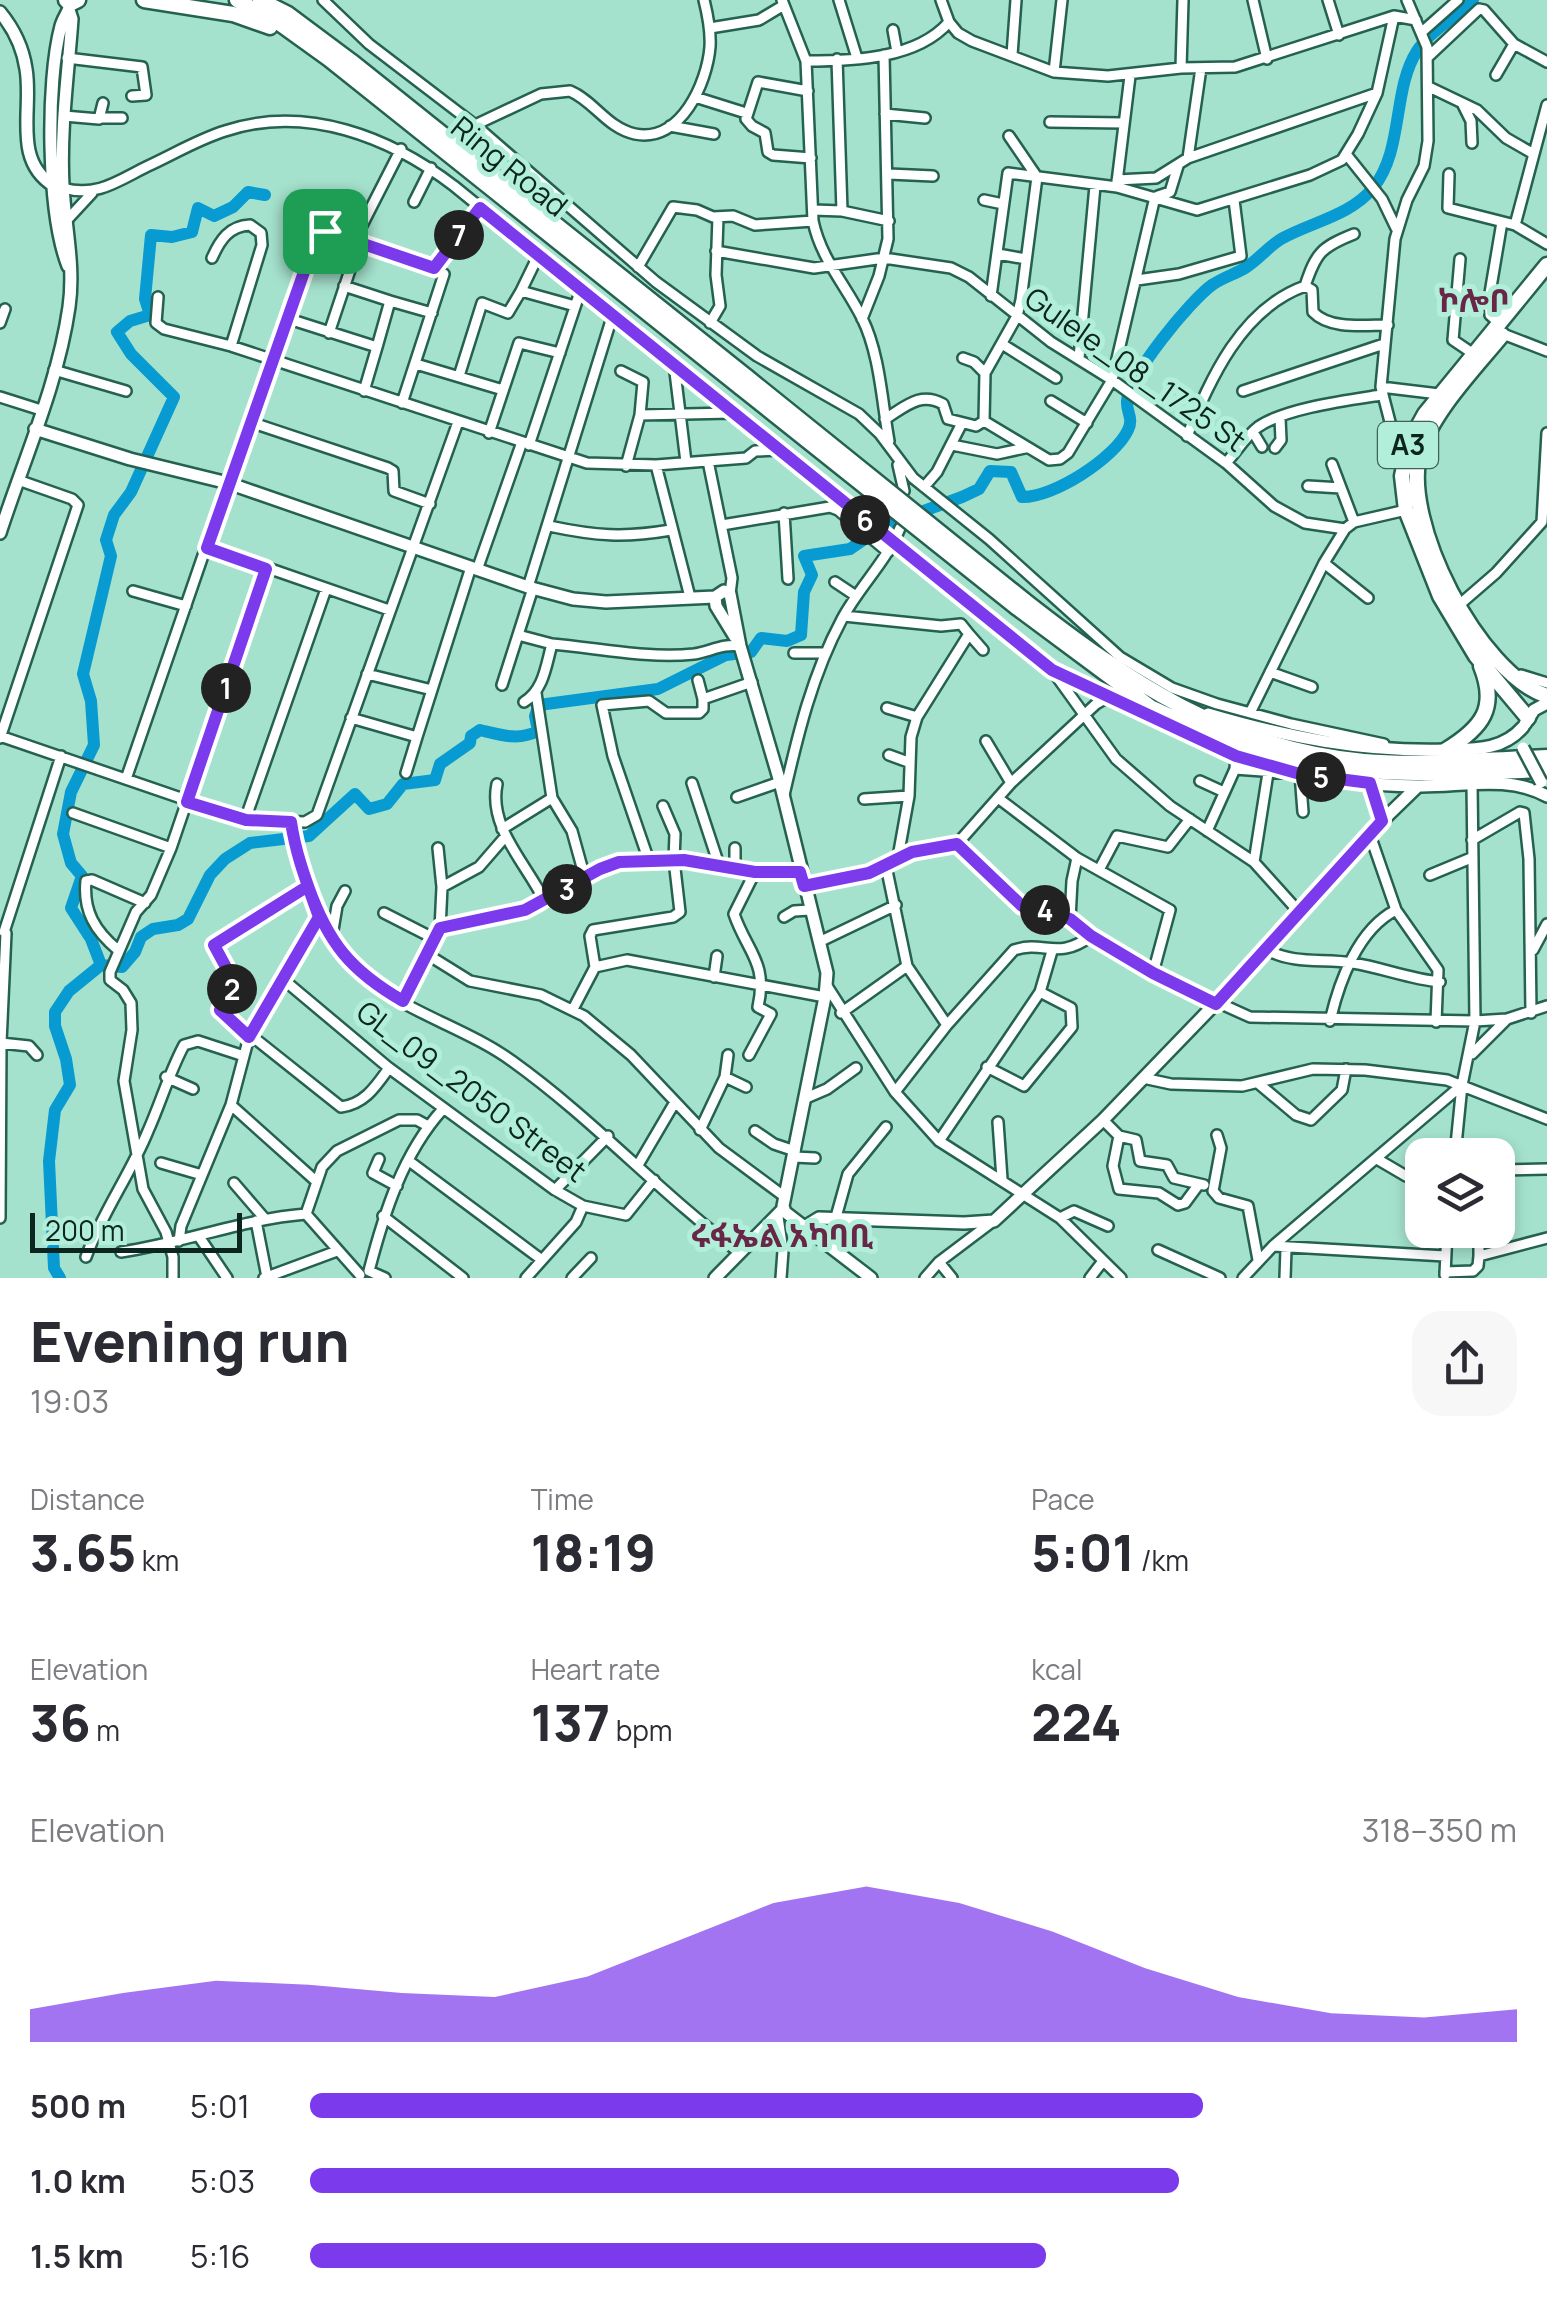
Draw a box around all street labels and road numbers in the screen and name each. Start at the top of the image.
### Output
street label: Ring Road [443,106,577,225]
street label: Gulele_08_1725 St [1017,277,1255,460]
road number: A3 [1378,422,1438,468]
street label: GL_09_2050 Street [349,991,595,1191]

